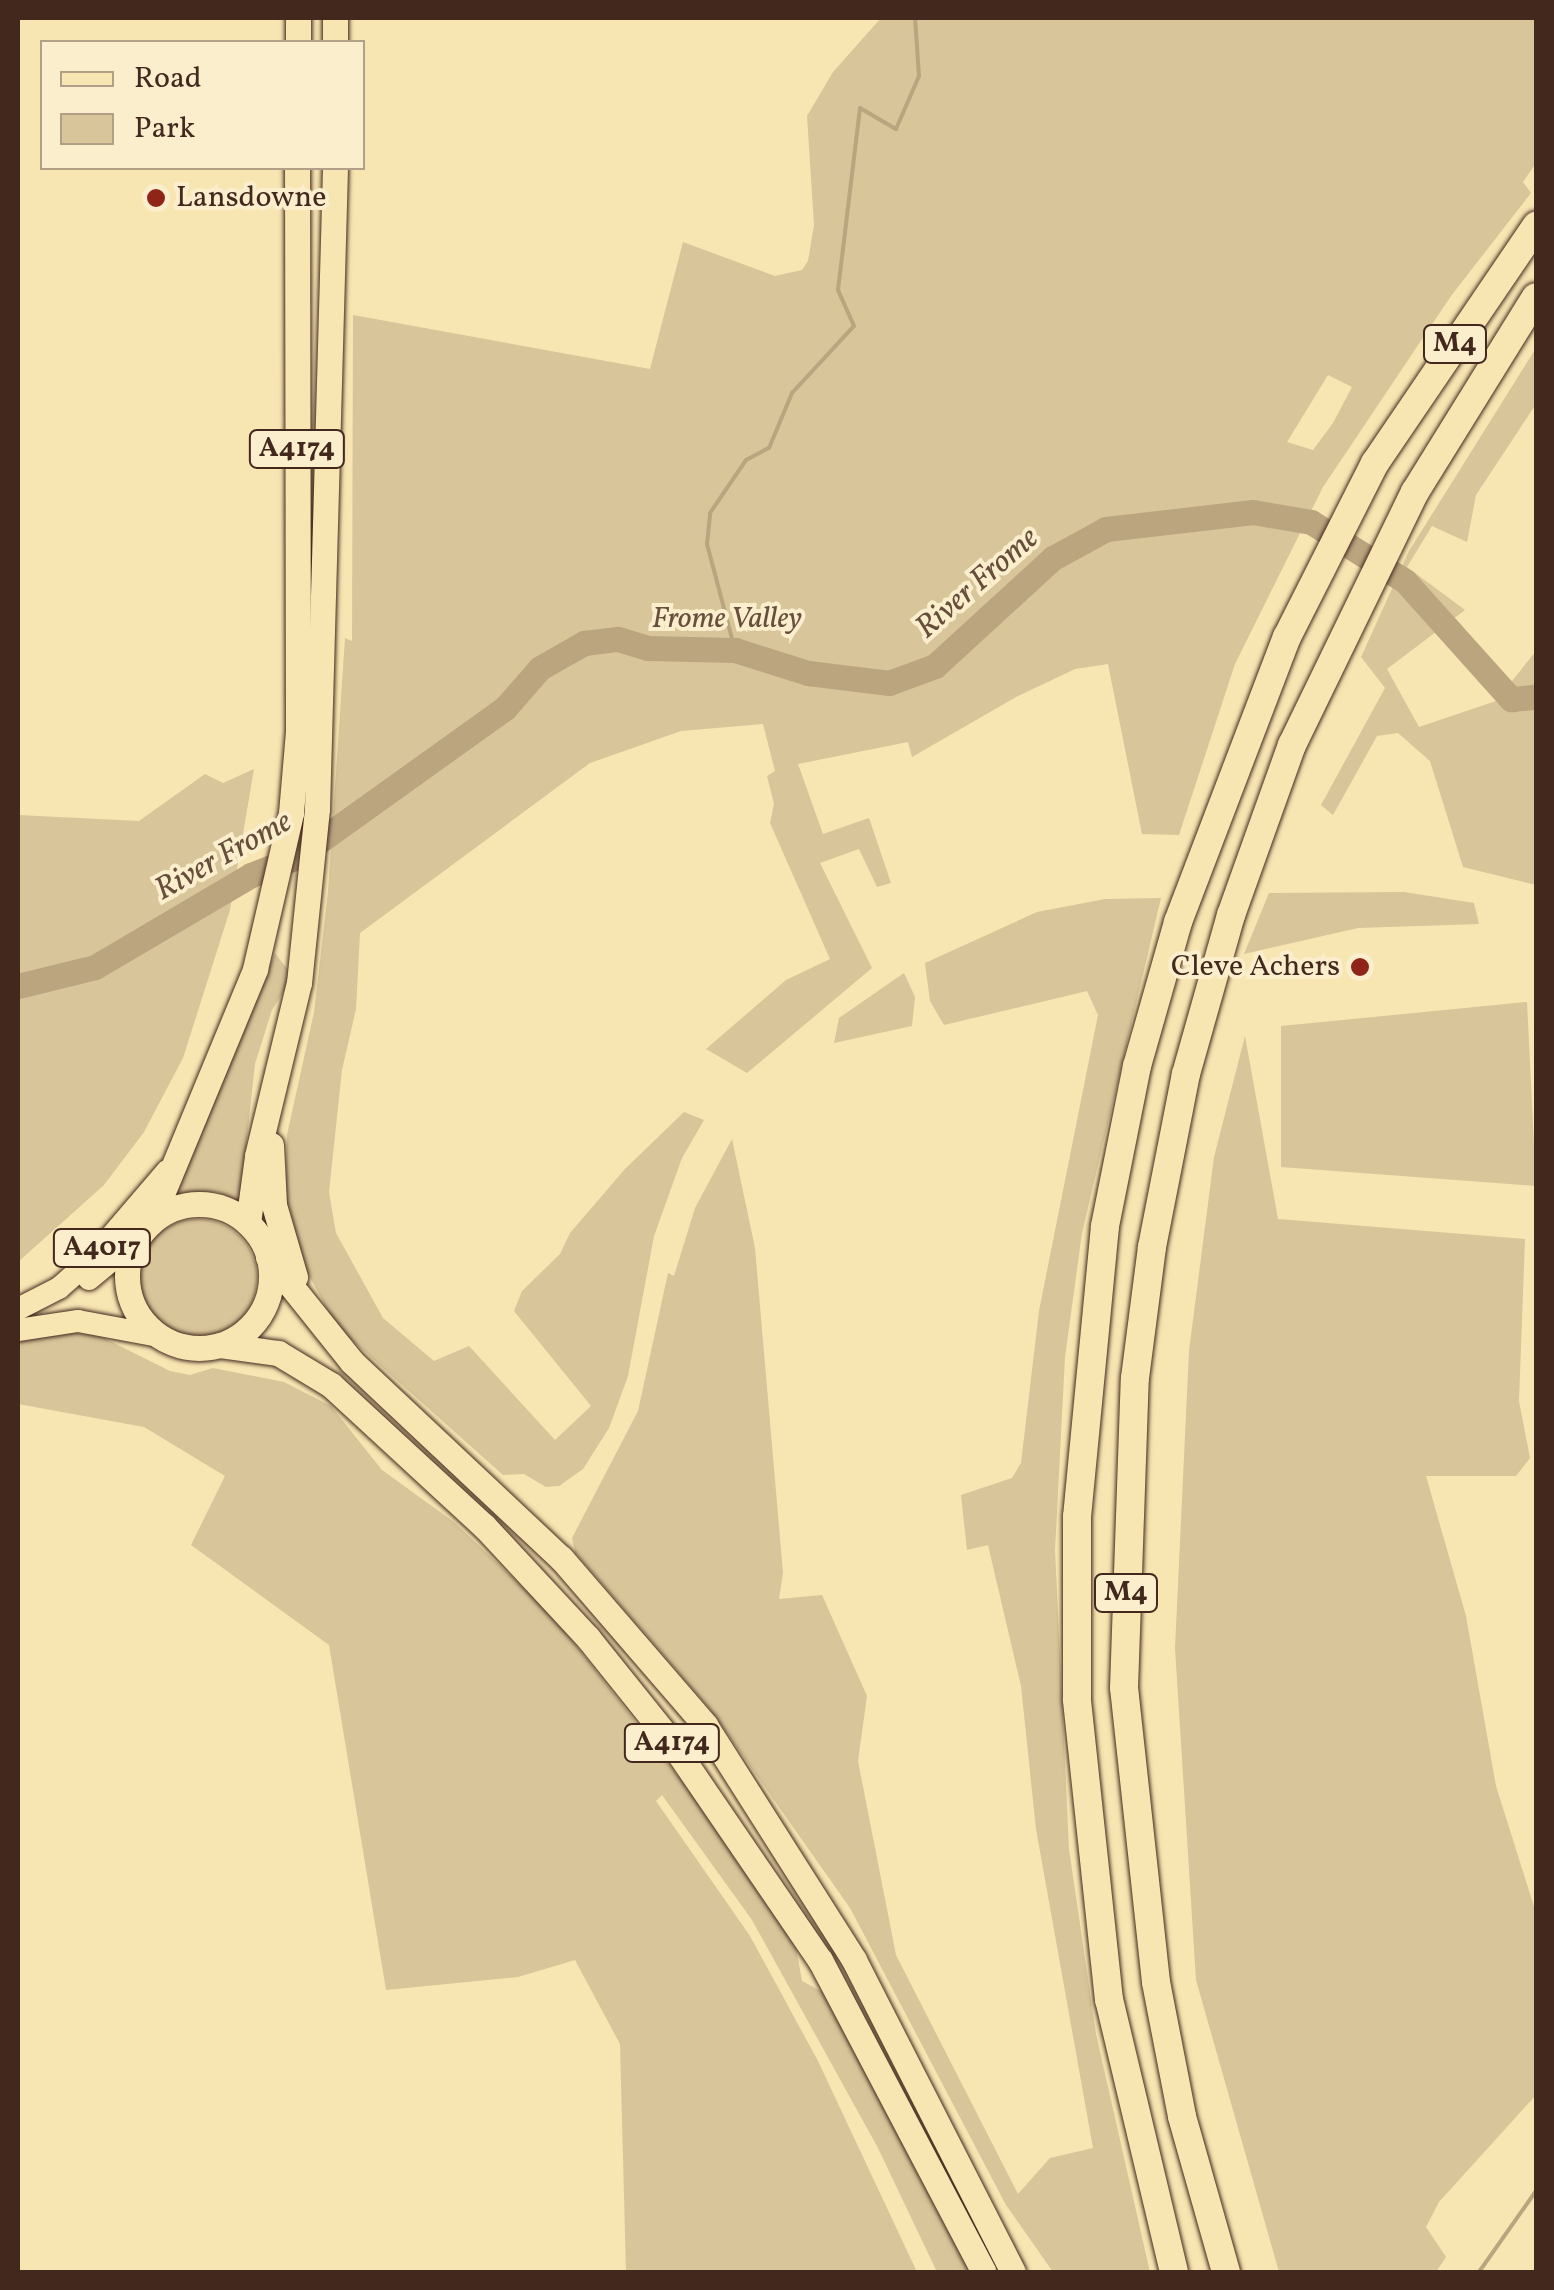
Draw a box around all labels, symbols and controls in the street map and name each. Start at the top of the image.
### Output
legend [40,40,365,170]
text: Road [134,58,202,100]
text: Park [134,108,195,150]
place label: Lansdowne [176,180,326,216]
marker: Lansdowne [145,187,167,209]
road number: M4 [1422,321,1488,367]
road number: A4174 [247,426,347,472]
water label: River Frome [909,520,1047,648]
park label: Frome Valley [652,601,802,637]
water label: River Frome [149,804,299,910]
place label: Cleve Achers [1171,949,1340,985]
marker: Cleve Achers [1349,956,1371,978]
road number: A4017 [52,1225,152,1271]
road number: M4 [1094,1570,1158,1616]
road number: A4174 [622,1720,722,1766]

